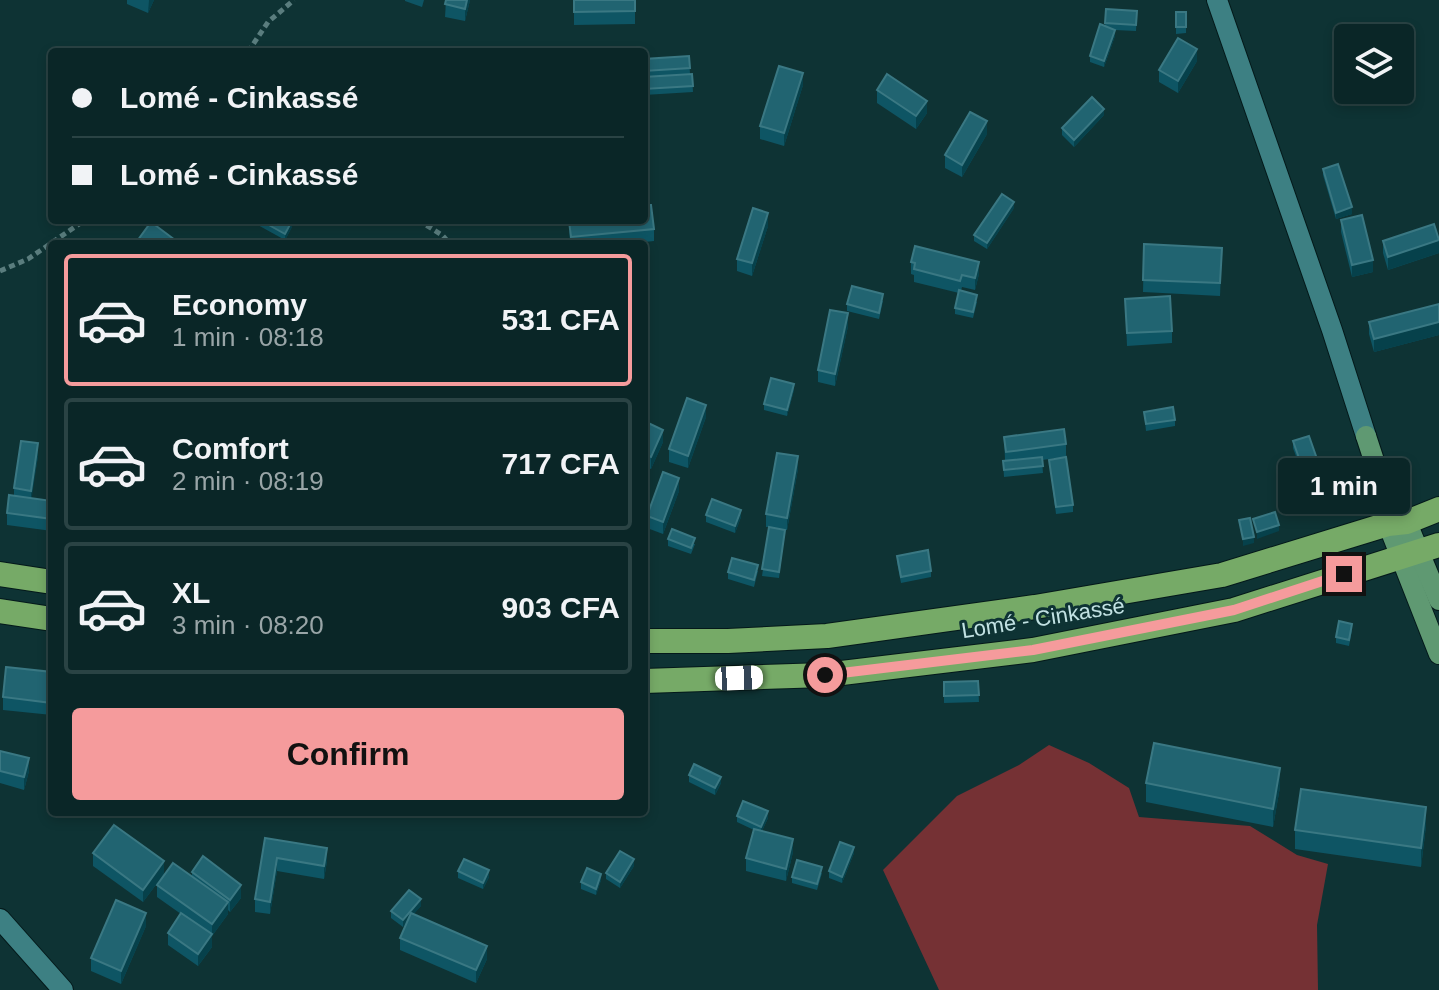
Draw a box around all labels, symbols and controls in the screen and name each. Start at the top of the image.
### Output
map controls [1334,24,1414,104]
button: layers [1334,24,1414,104]
text: Lomé - Cinkassé [120,81,358,114]
text: Lomé - Cinkassé [120,158,358,191]
icon: car [76,284,148,356]
text: Economy [172,288,307,321]
text: 531 CFA [502,303,620,336]
text: 1 min · 08:18 [172,322,324,352]
icon: car [76,428,148,500]
text: Comfort [172,432,289,465]
text: 717 CFA [502,447,620,480]
callout: 1 min [1278,458,1410,514]
text: 2 min · 08:19 [172,466,324,496]
text: 1 min [1310,471,1378,501]
route end [1326,556,1362,592]
icon: car [76,572,148,644]
text: XL [172,576,210,609]
text: 903 CFA [502,591,620,624]
street label: Lomé - Cinkassé [960,593,1126,643]
text: 3 min · 08:20 [172,610,324,640]
route start [807,657,843,693]
car [715,665,763,691]
button: Confirm [72,708,624,800]

